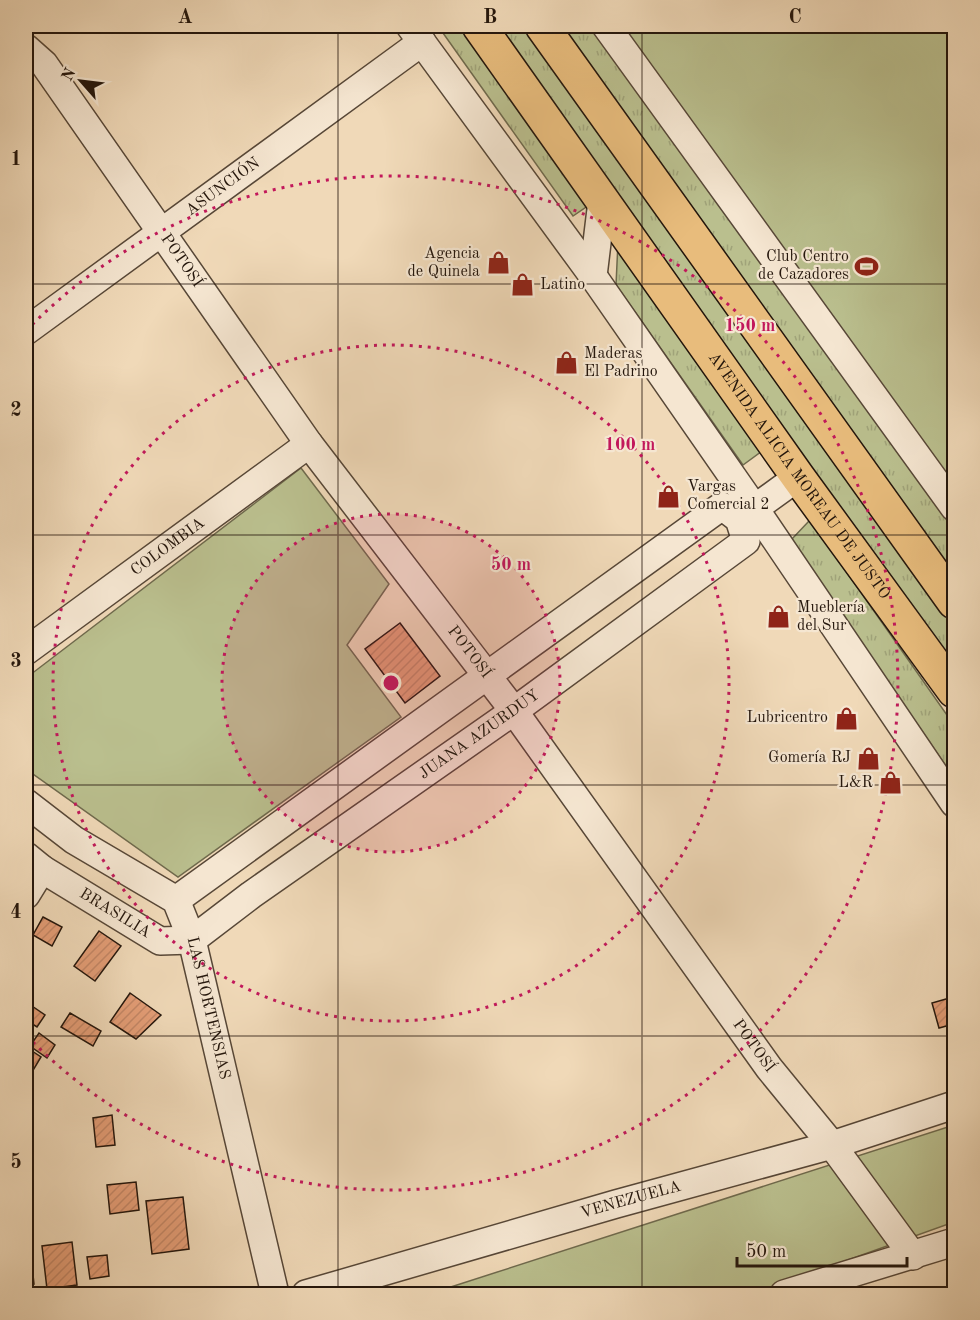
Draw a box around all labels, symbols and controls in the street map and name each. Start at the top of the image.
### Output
text: A [177,8,193,28]
text: B [483,8,497,28]
text: C [788,8,802,28]
north arrow [51,51,111,111]
text: N [60,65,80,84]
text: 1 [10,150,22,170]
street label: ASUNCIÓN [183,155,263,219]
street label: POTOSÍ [157,231,209,290]
place label: Agencia de Quinela [408,246,480,280]
place label: Club Centro de Cazadores [758,249,849,283]
shop icon: Agencia de Quinela [485,250,511,276]
sports icon: Club Centro de Cazadores [854,253,880,279]
shop icon: Latino [509,272,535,298]
place label: Latino [540,277,585,293]
text: 150 m [725,317,775,335]
place label: Maderas El Padrino [584,346,658,380]
shop icon: Maderas El Padrino [553,350,579,376]
street label: AVENIDA ALICIA MOREAU DE JUSTO [705,350,892,602]
text: 2 [10,401,22,421]
text: 100 m [605,436,655,454]
place label: Vargas Comercial 2 [687,479,770,513]
shop icon: Vargas Comercial 2 [656,483,682,509]
street label: COLOMBIA [128,515,208,579]
text: 50 m [491,556,531,574]
place label: Mueblería del Sur [797,600,865,634]
shop icon: Mueblería del Sur [766,604,792,630]
street label: POTOSÍ [444,623,497,681]
text: 3 [10,652,22,672]
centre of rings [381,673,401,693]
street label: JUANA AZURDUY [416,687,543,783]
shop icon: Lubricentro [833,705,859,731]
place label: Lubricentro [747,710,828,726]
shop icon: Gomería RJ [856,745,882,771]
place label: Gomería RJ [768,750,851,766]
shop icon: L&R [878,770,904,796]
place label: L&R [838,775,873,791]
street label: BRASILIA [76,886,153,941]
text: 4 [10,903,22,923]
street label: LAS HORTENSIAS [184,935,232,1081]
street label: POTOSÍ [729,1017,781,1076]
text: 5 [10,1152,22,1173]
street label: VENEZUELA [579,1179,683,1222]
scale bar [737,1230,906,1268]
text: 50 m [746,1243,786,1261]

